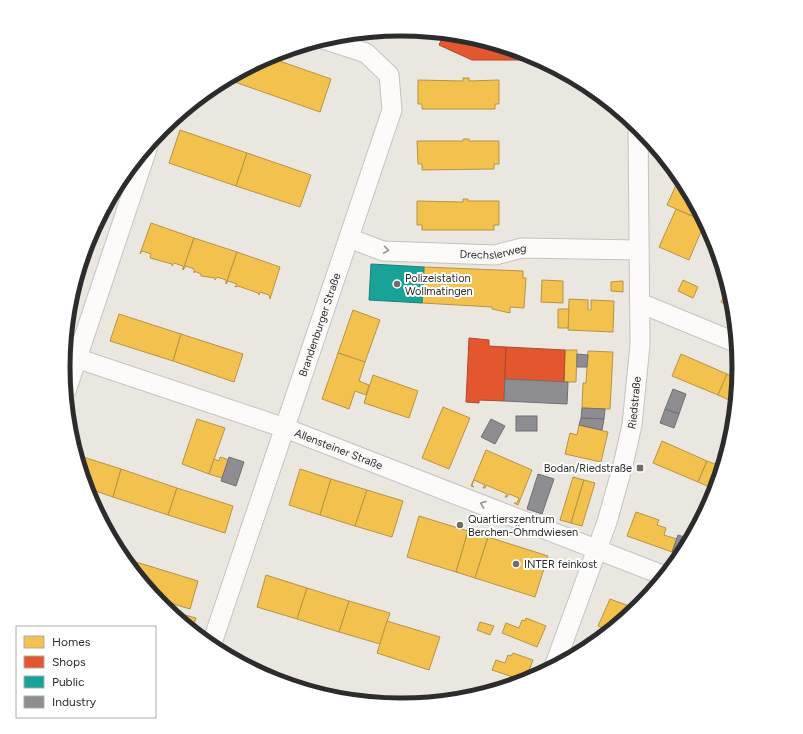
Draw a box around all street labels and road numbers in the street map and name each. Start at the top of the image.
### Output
street label: Drechslerweg [459,242,527,262]
street label: Brandenburger Straße [296,271,343,378]
street label: Riedstraße [625,376,644,430]
street label: Allensteiner Straße [293,426,384,472]

